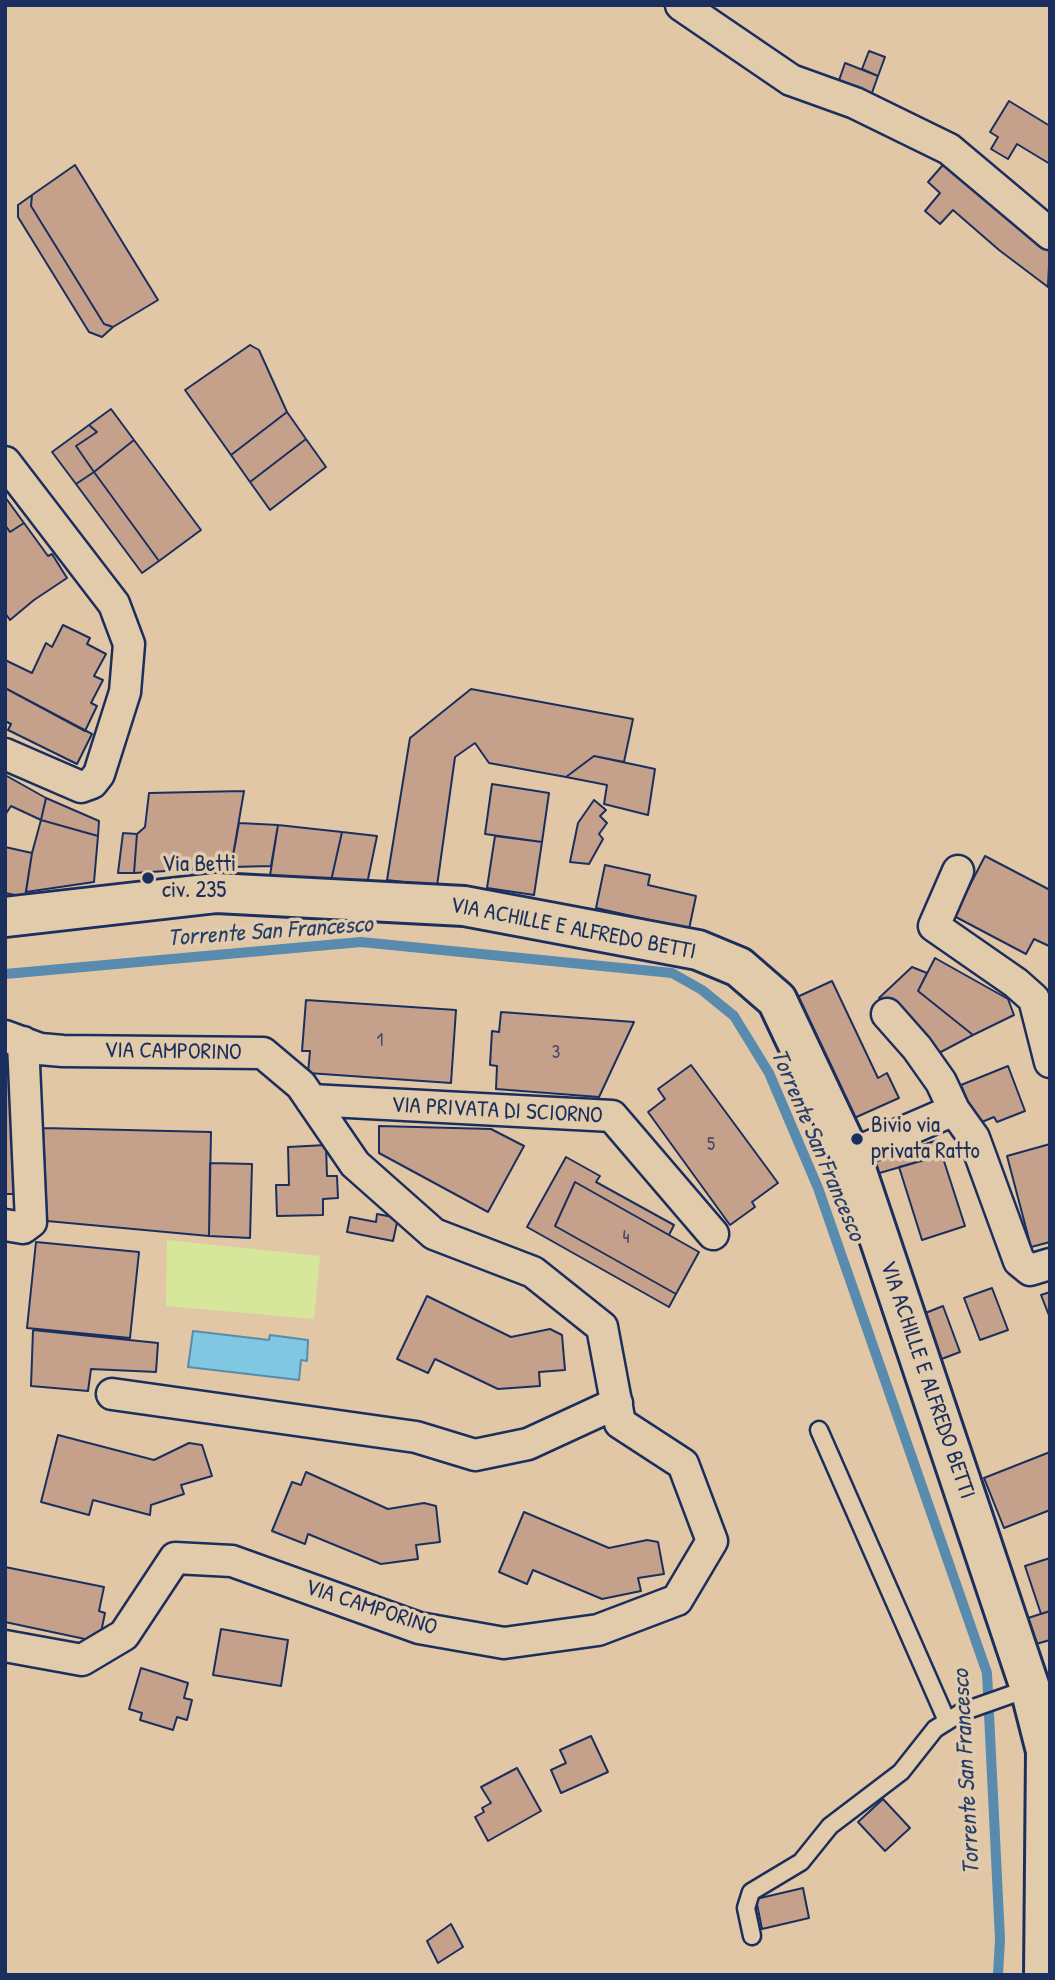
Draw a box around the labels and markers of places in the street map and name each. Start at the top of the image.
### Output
place label: Via Betti civ. 235 [162,851,236,905]
marker: Via Betti civ. 235 [140,870,156,886]
place label: Bivio via privata Ratto [871,1112,980,1166]
marker: Bivio via privata Ratto [849,1131,865,1147]

